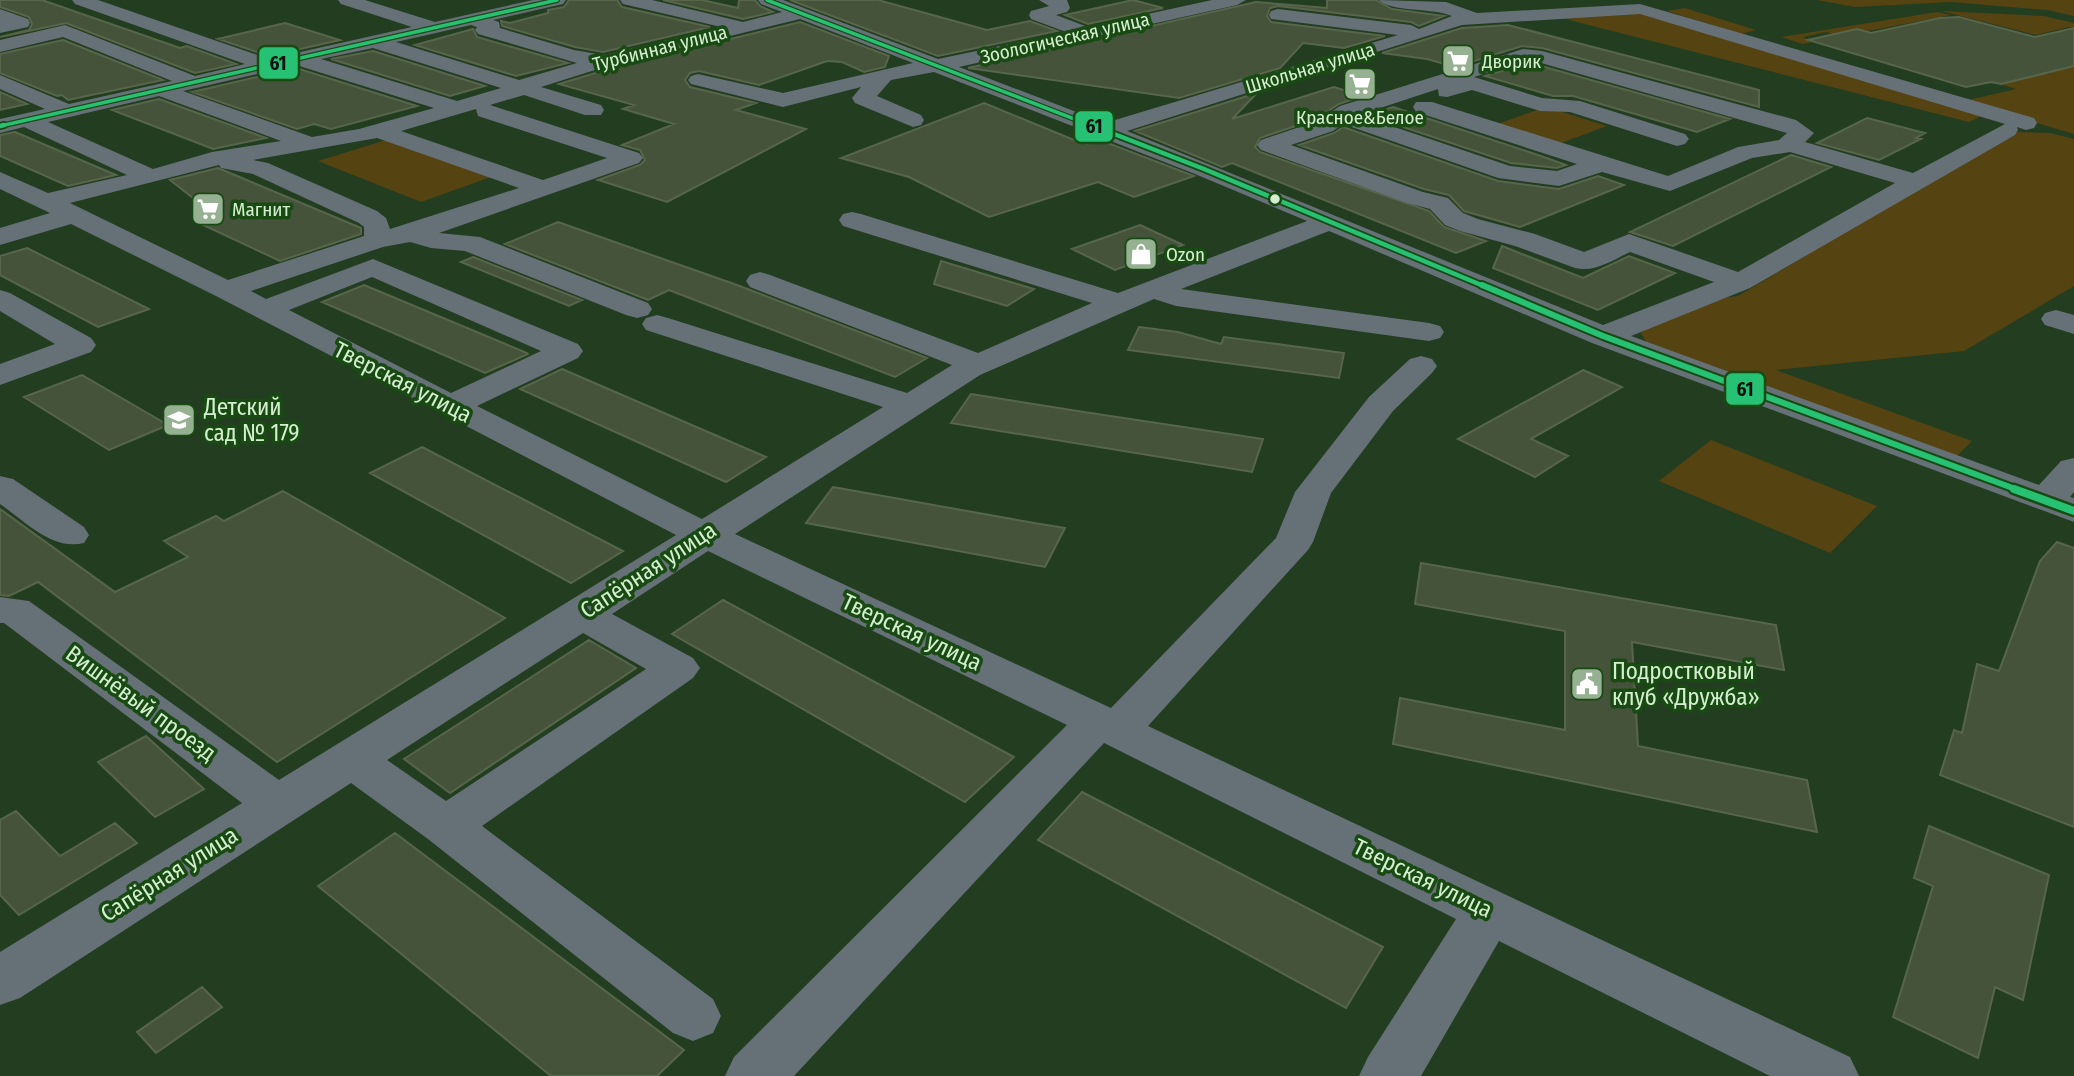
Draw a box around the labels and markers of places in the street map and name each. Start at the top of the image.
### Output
supermarket icon: Дворик [1439,42,1477,80]
place label: Дворик [1481,50,1541,73]
supermarket icon: Красное&Белое [1341,65,1379,103]
place label: Красное&Белое [1296,106,1424,129]
supermarket icon: Магнит [189,190,227,228]
unlabelled marker [1268,192,1282,206]
place label: Магнит [232,198,291,221]
shop icon: Ozon [1122,235,1160,273]
place label: Ozon [1166,243,1205,266]
place label: Детский сад № 179 [203,393,300,447]
school or university icon: Детский сад № 179 [160,401,198,439]
place label: Подростковый клуб «Дружба» [1612,657,1760,711]
public building icon: Подростковый клуб «Дружба» [1568,665,1606,703]

